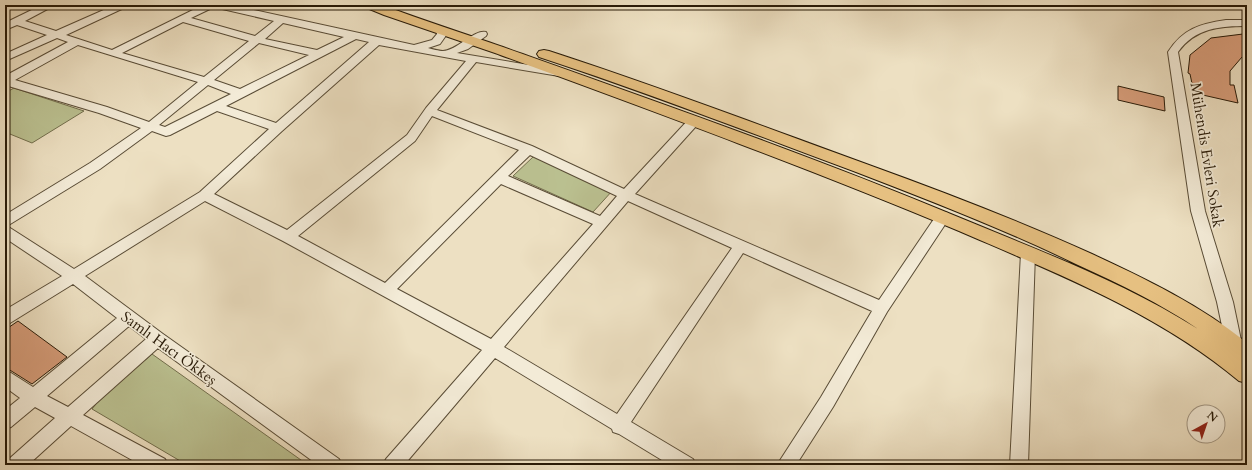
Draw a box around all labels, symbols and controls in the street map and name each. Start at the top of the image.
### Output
street label: Mühendis Evleri Sokak [1186,81,1228,229]
street label: Samlı Hacı Ökkeş [117,306,221,390]
north arrow [1186,404,1226,444]
text: N [1204,408,1221,426]

